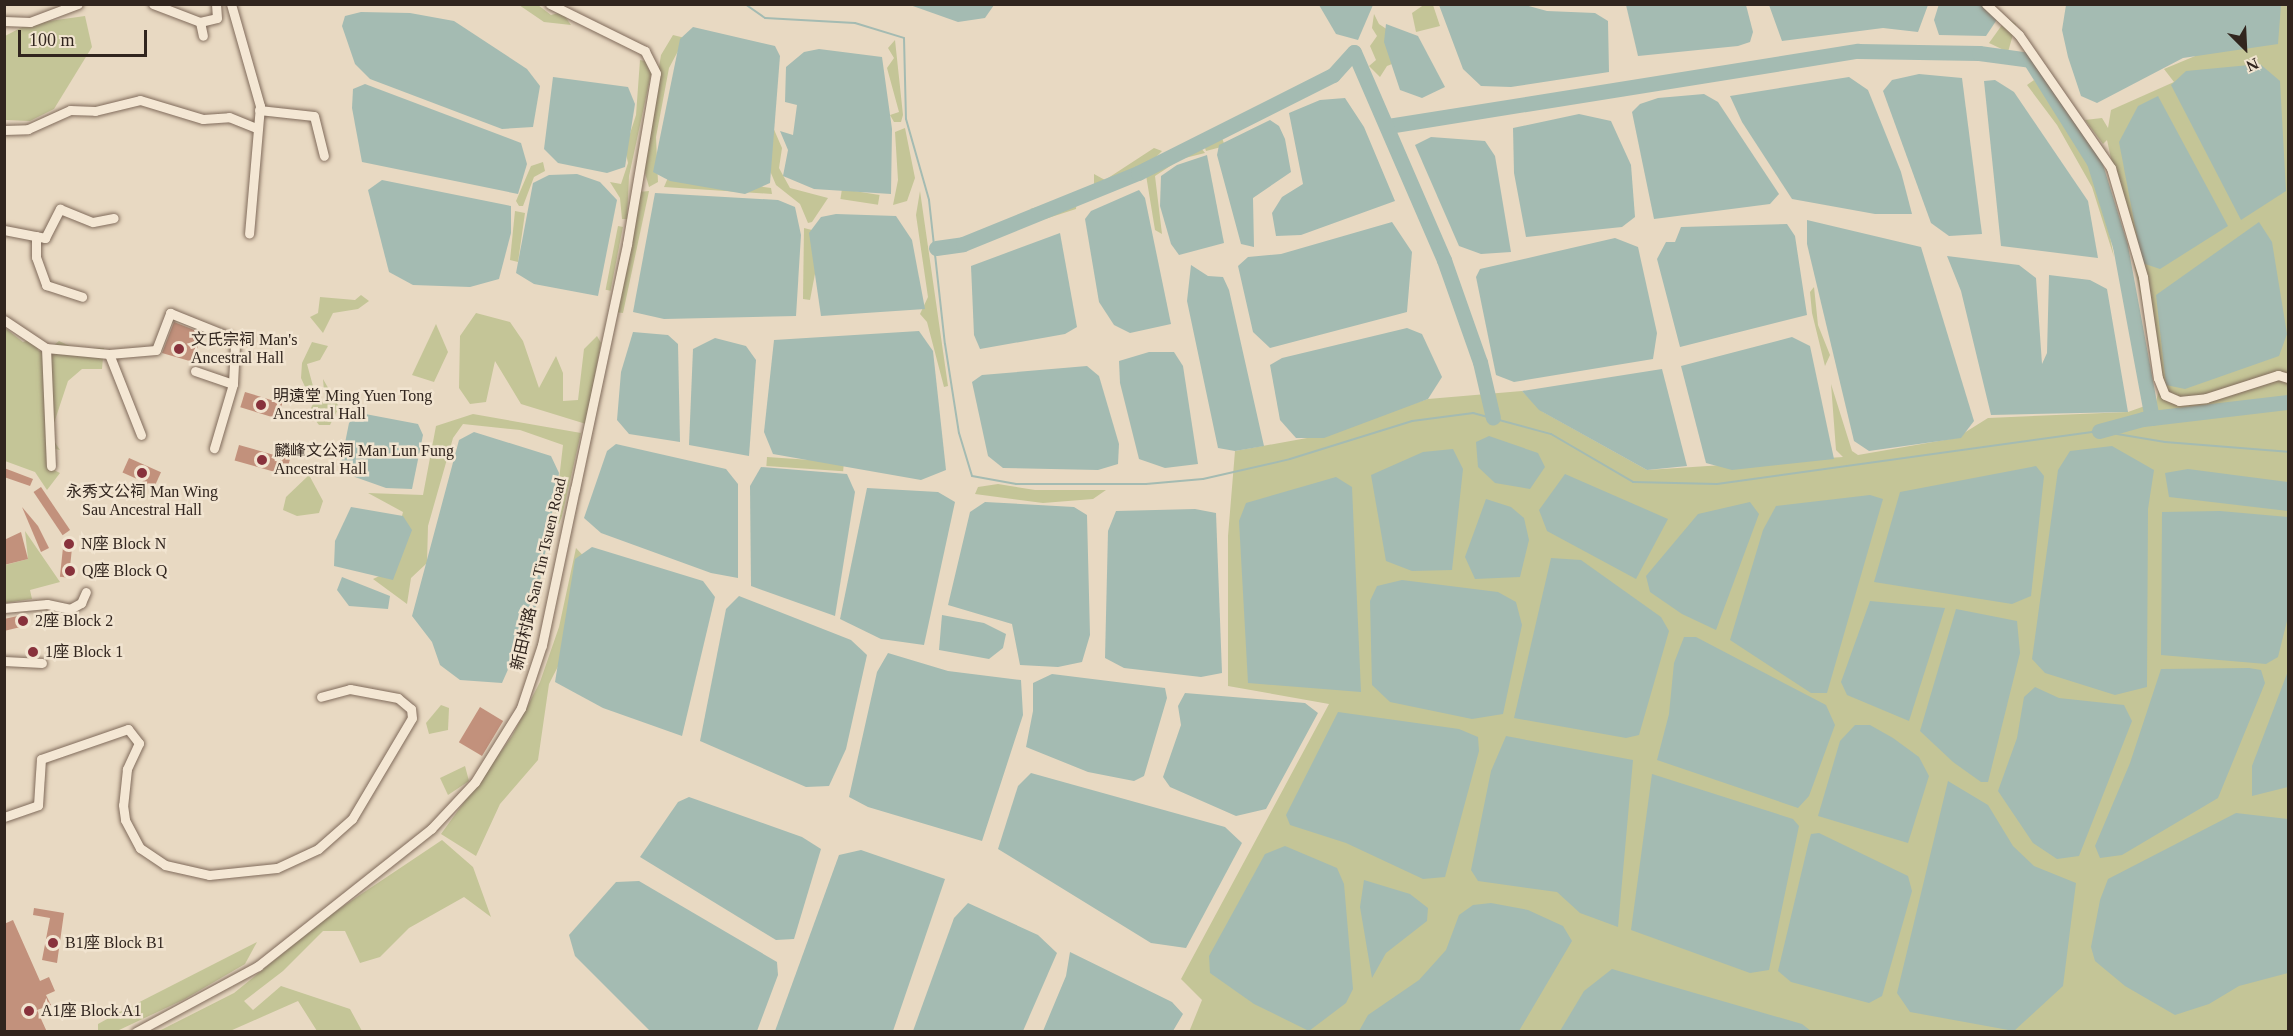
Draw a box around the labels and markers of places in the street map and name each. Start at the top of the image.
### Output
place label: 文氏宗祠 Man's Ancestral Hall [191,330,297,368]
marker: 文氏宗祠 Man's Ancestral Hall [172,342,186,356]
place label: 明遠堂 Ming Yuen Tong Ancestral Hall [273,386,433,424]
marker: 明遠堂 Ming Yuen Tong Ancestral Hall [254,398,268,412]
place label: 麟峰文公祠 Man Lun Fung Ancestral Hall [274,441,454,479]
marker: 麟峰文公祠 Man Lun Fung Ancestral Hall [255,453,269,467]
marker: 永秀文公祠 Man Wing Sau Ancestral Hall [135,466,149,480]
place label: 永秀文公祠 Man Wing Sau Ancestral Hall [66,482,218,520]
place label: N座 Block N [81,534,166,554]
marker: N座 Block N [62,537,76,551]
place label: Q座 Block Q [82,561,167,581]
marker: Q座 Block Q [63,564,77,578]
place label: 2座 Block 2 [35,611,113,631]
marker: 2座 Block 2 [16,614,30,628]
place label: 1座 Block 1 [45,642,123,662]
marker: 1座 Block 1 [26,645,40,659]
place label: B1座 Block B1 [65,933,165,953]
marker: B1座 Block B1 [46,936,60,950]
place label: A1座 Block A1 [41,1001,142,1021]
marker: A1座 Block A1 [22,1004,36,1018]

